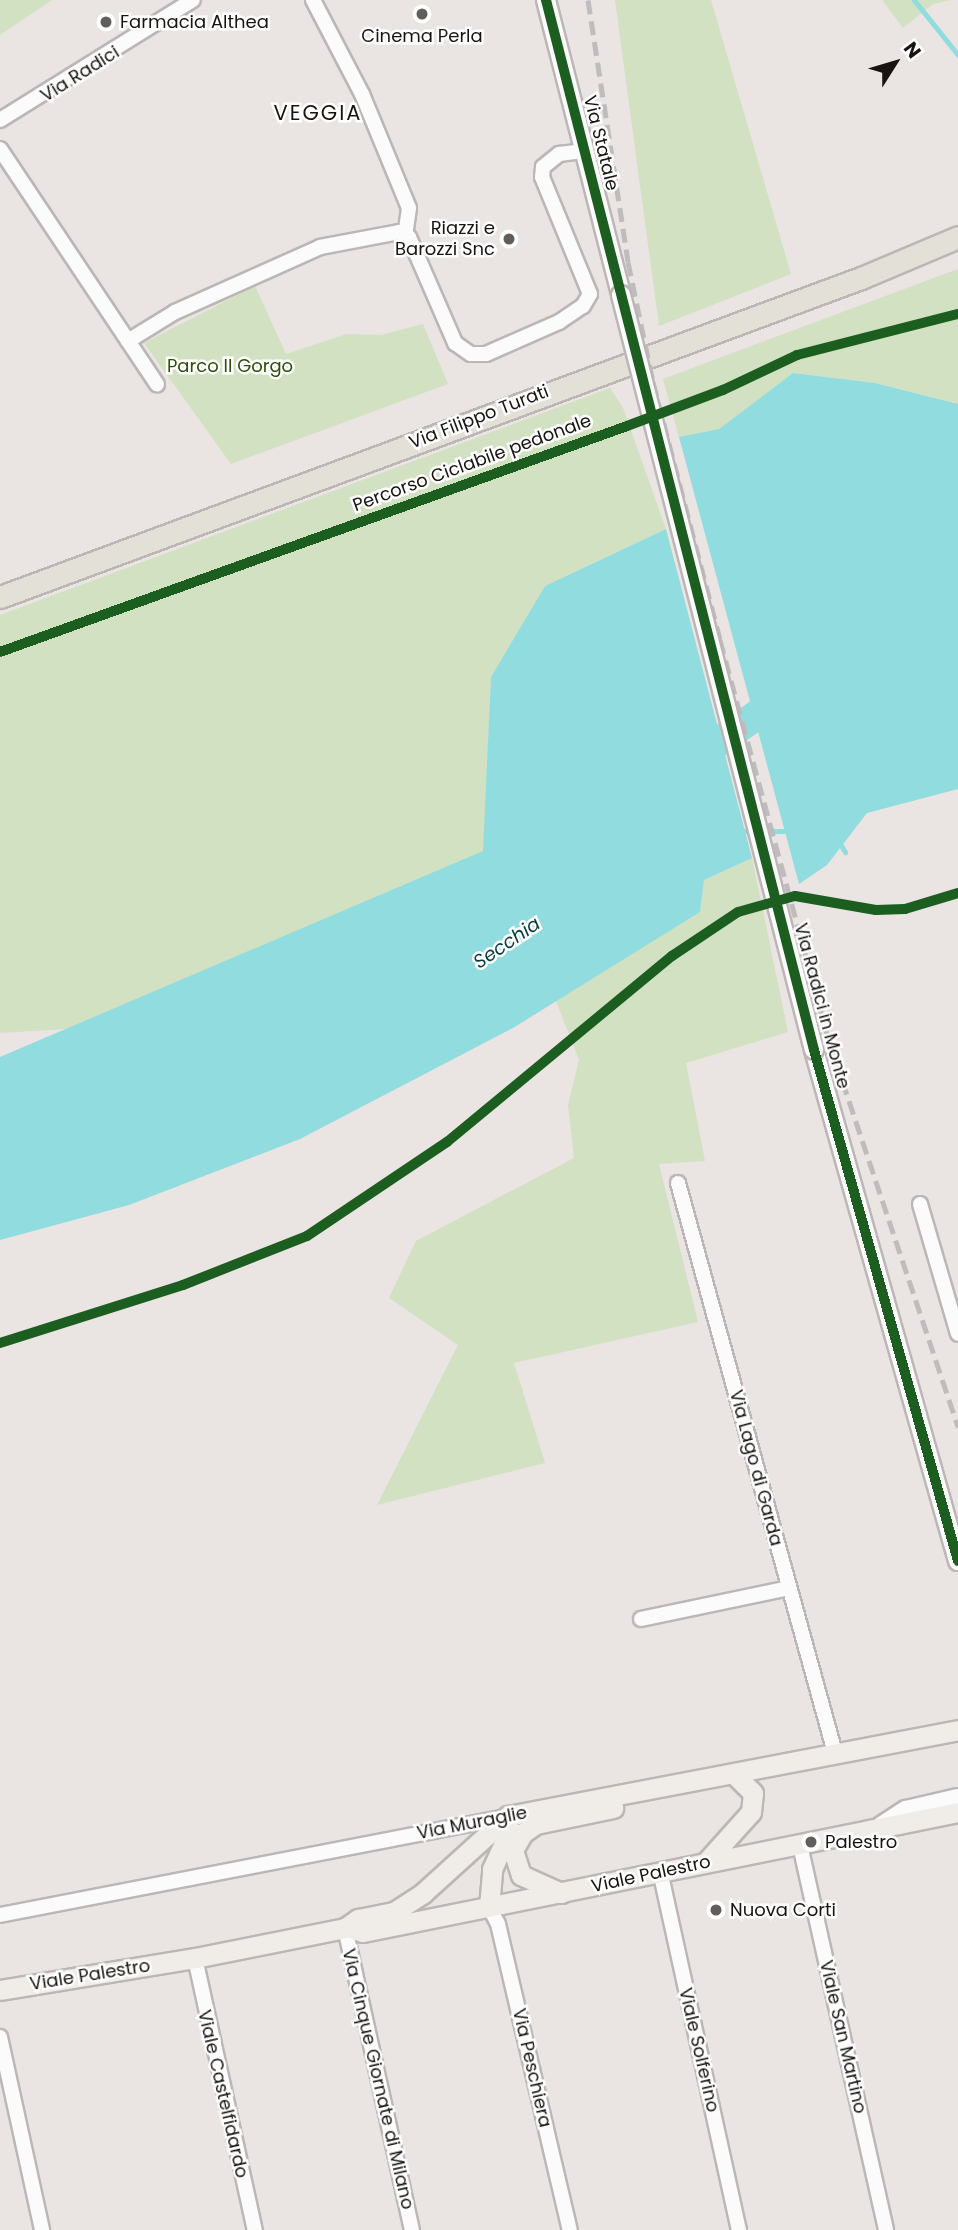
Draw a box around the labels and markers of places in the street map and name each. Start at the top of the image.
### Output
marker: Cinema Perla [414,6,430,22]
place label: Farmacia Althea [120,11,269,33]
marker: Farmacia Althea [98,14,114,30]
place label: Cinema Perla [361,25,483,47]
place label: Riazzi e Barozzi Snc [395,218,495,260]
marker: Riazzi e Barozzi Snc [501,231,517,247]
place label: Palestro [825,1831,897,1853]
marker: Palestro [803,1834,819,1850]
place label: Nuova Corti [730,1899,836,1921]
marker: Nuova Corti [708,1902,724,1918]

